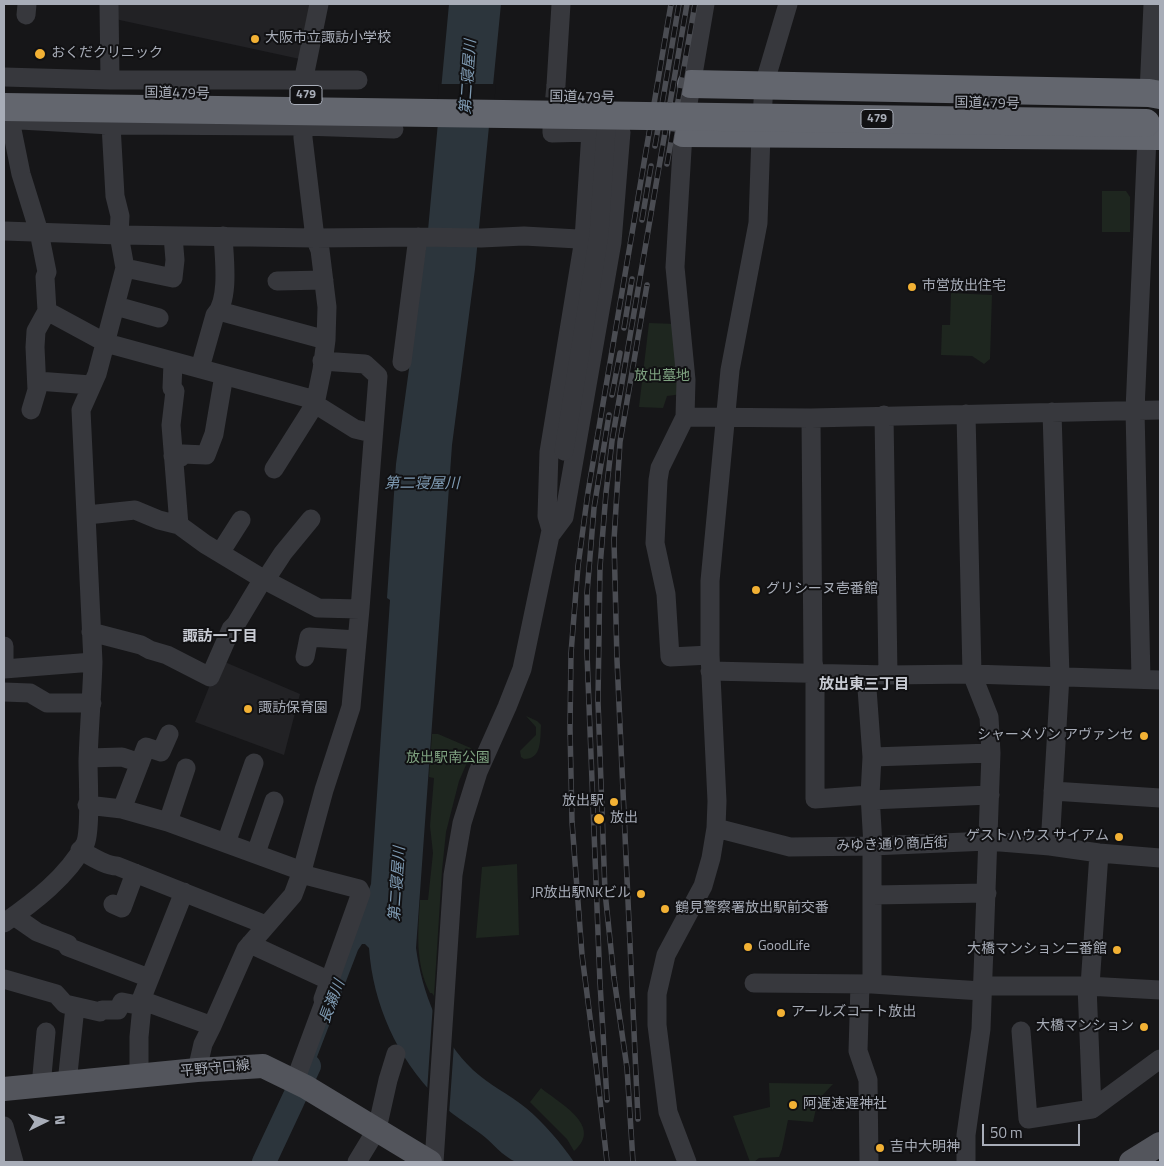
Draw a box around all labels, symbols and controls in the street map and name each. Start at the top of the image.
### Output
place label: 大阪市立諏訪小学校 [265,31,391,47]
marker: 大阪市立諏訪小学校 [249,33,261,45]
water label: 第二寝屋川 [457,39,481,115]
place label: おくだクリニック [51,46,163,62]
marker: おくだクリニック [33,47,47,61]
street label: 国道479号 [144,85,210,103]
road number: 479 [290,86,322,104]
street label: 国道479号 [549,89,615,107]
street label: 国道479号 [954,95,1020,113]
road number: 479 [861,110,893,128]
place label: 市営放出住宅 [922,279,1006,295]
marker: 市営放出住宅 [906,281,918,293]
park label: 放出墓地 [634,369,690,385]
water label: 第二寝屋川 [385,475,459,493]
place label: グリシーヌ壱番館 [766,582,878,598]
marker: グリシーヌ壱番館 [750,584,762,596]
district label: 諏訪一丁目 [183,628,257,646]
district label: 放出東三丁目 [819,676,909,694]
place label: 諏訪保育園 [258,701,328,717]
marker: 諏訪保育園 [242,703,254,715]
place label: シャーメゾン アヴァンセ [977,728,1134,744]
marker: シャーメゾン アヴァンセ [1138,730,1150,742]
park label: 放出駅南公園 [406,751,490,767]
place label: 放出駅 [562,794,604,810]
marker: 放出駅 [608,796,620,808]
place label: 放出 [610,811,638,827]
marker: 放出 [592,812,606,826]
place label: ゲストハウス サイアム [966,829,1109,845]
marker: ゲストハウス サイアム [1113,831,1125,843]
street label: みゆき通り商店街 [836,835,948,855]
water label: 第二寝屋川 [386,846,410,922]
place label: JR放出駅NKビル [531,886,631,902]
marker: JR放出駅NKビル [635,888,647,900]
place label: 鶴見警察署放出駅前交番 [675,901,829,917]
marker: 鶴見警察署放出駅前交番 [659,903,671,915]
place label: GoodLife [758,939,810,955]
marker: GoodLife [742,941,754,953]
place label: 大橋マンション二番館 [967,942,1107,958]
marker: 大橋マンション二番館 [1111,944,1123,956]
water label: 長瀬川 [317,978,349,1026]
place label: アールズコート放出 [791,1005,916,1021]
marker: アールズコート放出 [775,1007,787,1019]
place label: 大橋マンション [1036,1019,1134,1035]
marker: 大橋マンション [1138,1021,1150,1033]
street label: 平野守口線 [179,1058,251,1080]
north arrow [20,1096,70,1146]
place label: 阿遅速遅神社 [803,1097,887,1113]
marker: 阿遅速遅神社 [787,1099,799,1111]
text: N [50,1114,71,1125]
scale bar [984,1114,1082,1146]
text: 50 m [990,1121,1023,1144]
place label: 吉中大明神 [890,1140,960,1156]
marker: 吉中大明神 [874,1142,886,1154]

